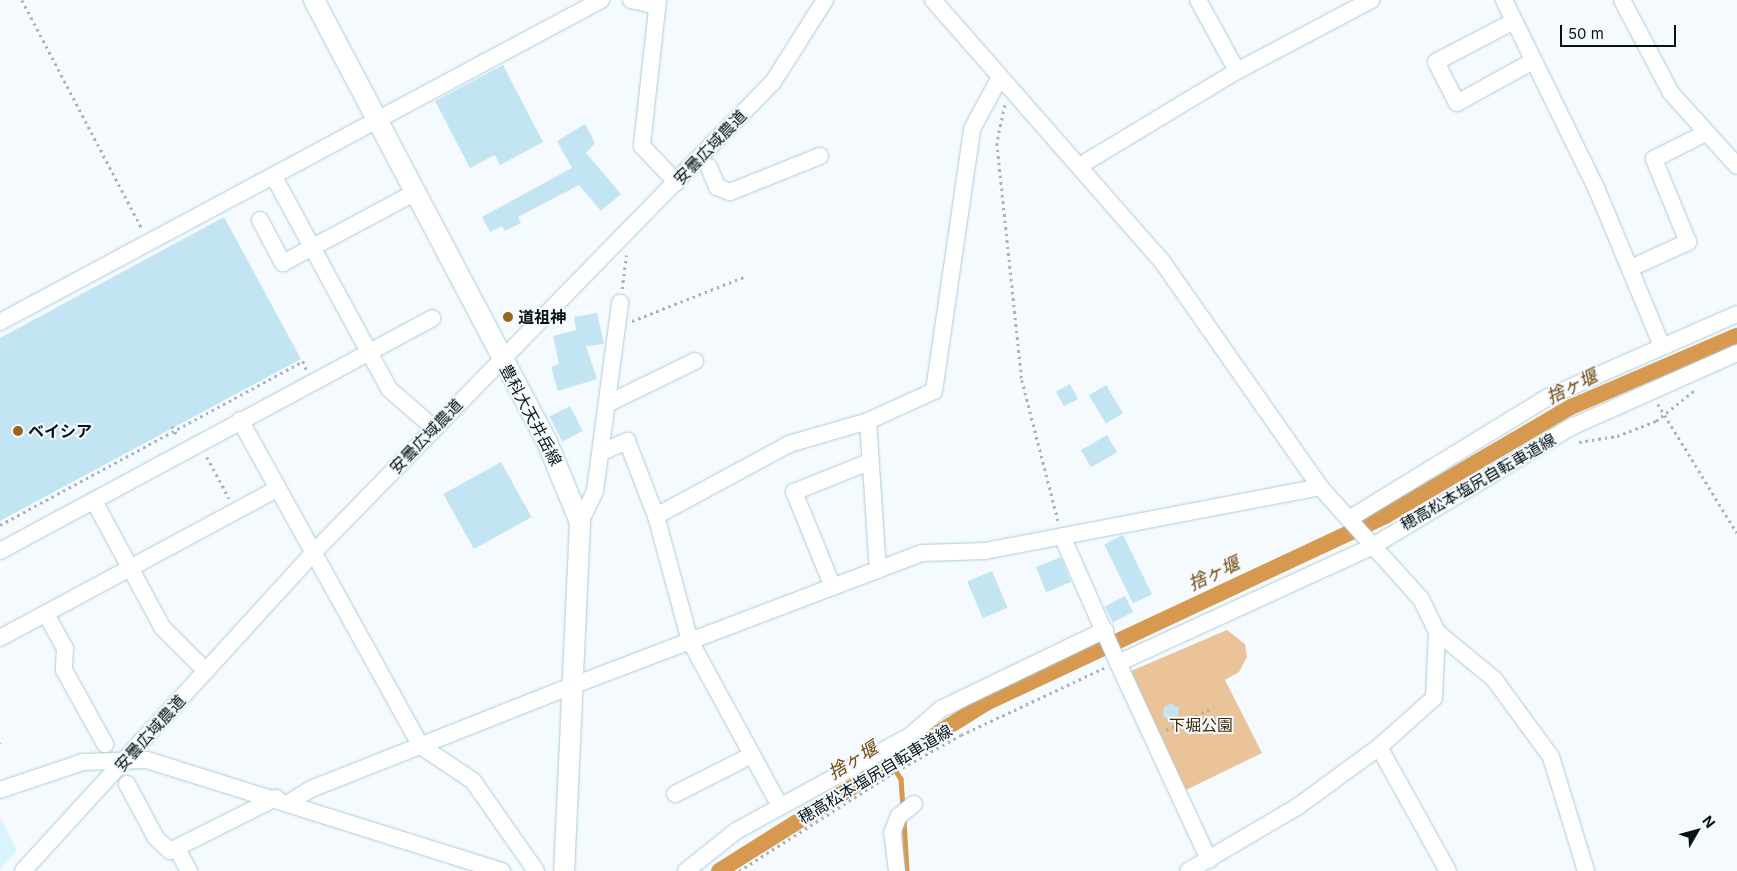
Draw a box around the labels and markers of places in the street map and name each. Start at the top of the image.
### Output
place label: 道祖神 [518,307,566,327]
marker: 道祖神 [502,311,514,323]
place label: ベイシア [28,421,92,441]
marker: ベイシア [12,425,24,437]

